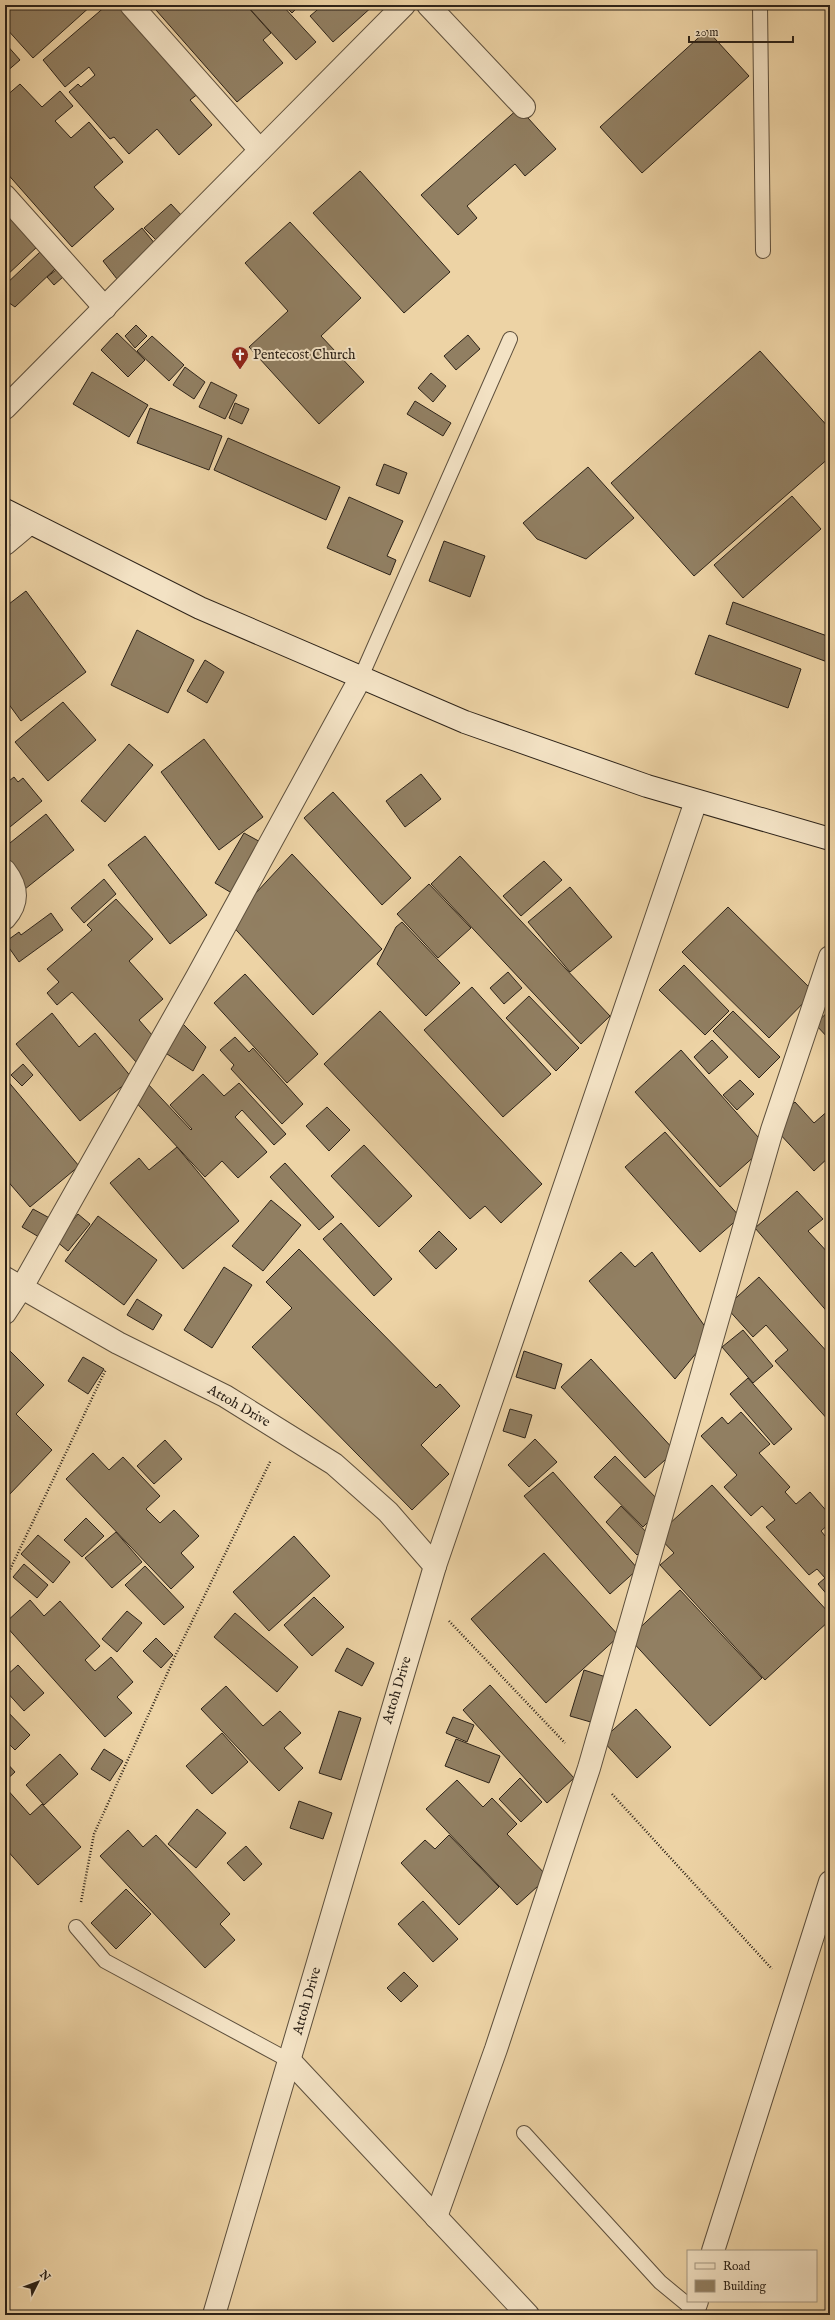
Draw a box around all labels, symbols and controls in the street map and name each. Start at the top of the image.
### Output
scale bar [689,18,793,44]
text: 20 m [695,25,718,40]
church icon: Pentecost Church [230,345,250,370]
place label: Pentecost Church [253,346,356,364]
street label: Attoh Drive [203,1380,274,1431]
street label: Attoh Drive [378,1654,416,1727]
street label: Attoh Drive [288,1965,325,2038]
legend [687,2250,817,2302]
text: Road [723,2259,751,2274]
north arrow [18,2262,58,2302]
text: N [36,2267,53,2285]
text: Building [723,2279,767,2294]

